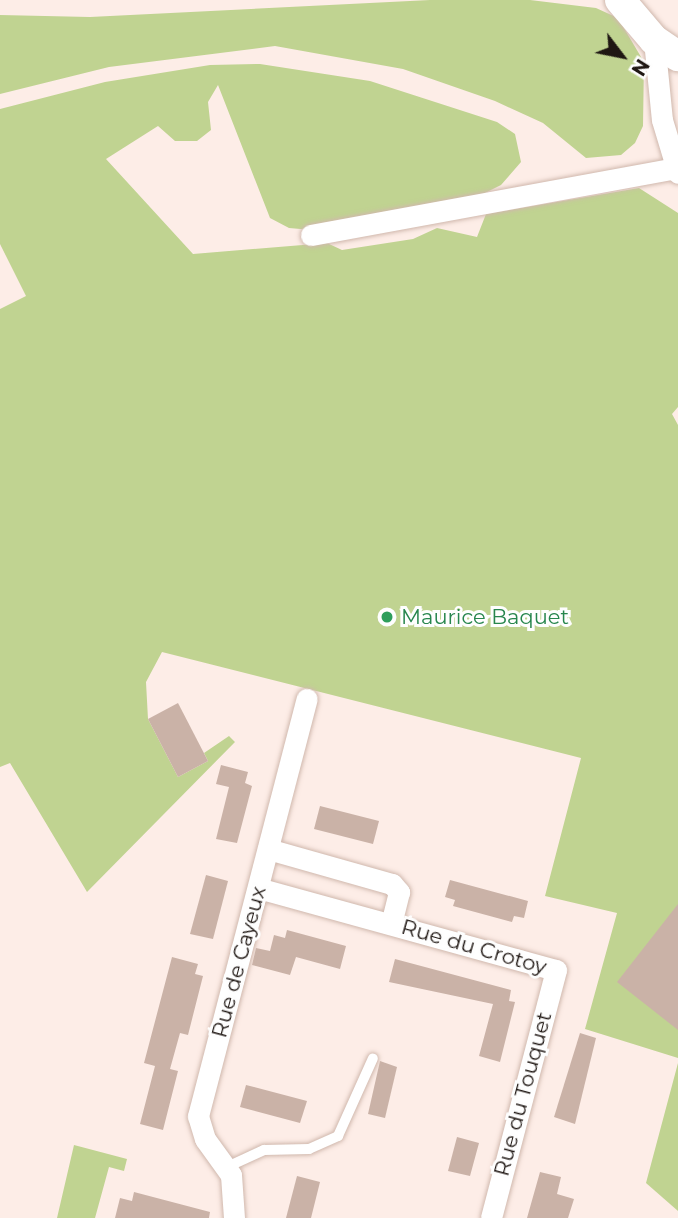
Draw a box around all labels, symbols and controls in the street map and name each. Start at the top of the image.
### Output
north arrow [587,21,657,91]
text: N [626,55,654,80]
place label: Maurice Baquet [401,604,569,630]
marker: Maurice Baquet [379,609,395,625]
street label: Rue de Cayeux [207,884,271,1040]
street label: Rue du Crotoy [398,914,550,980]
street label: Rue du Touquet [489,1009,557,1179]

